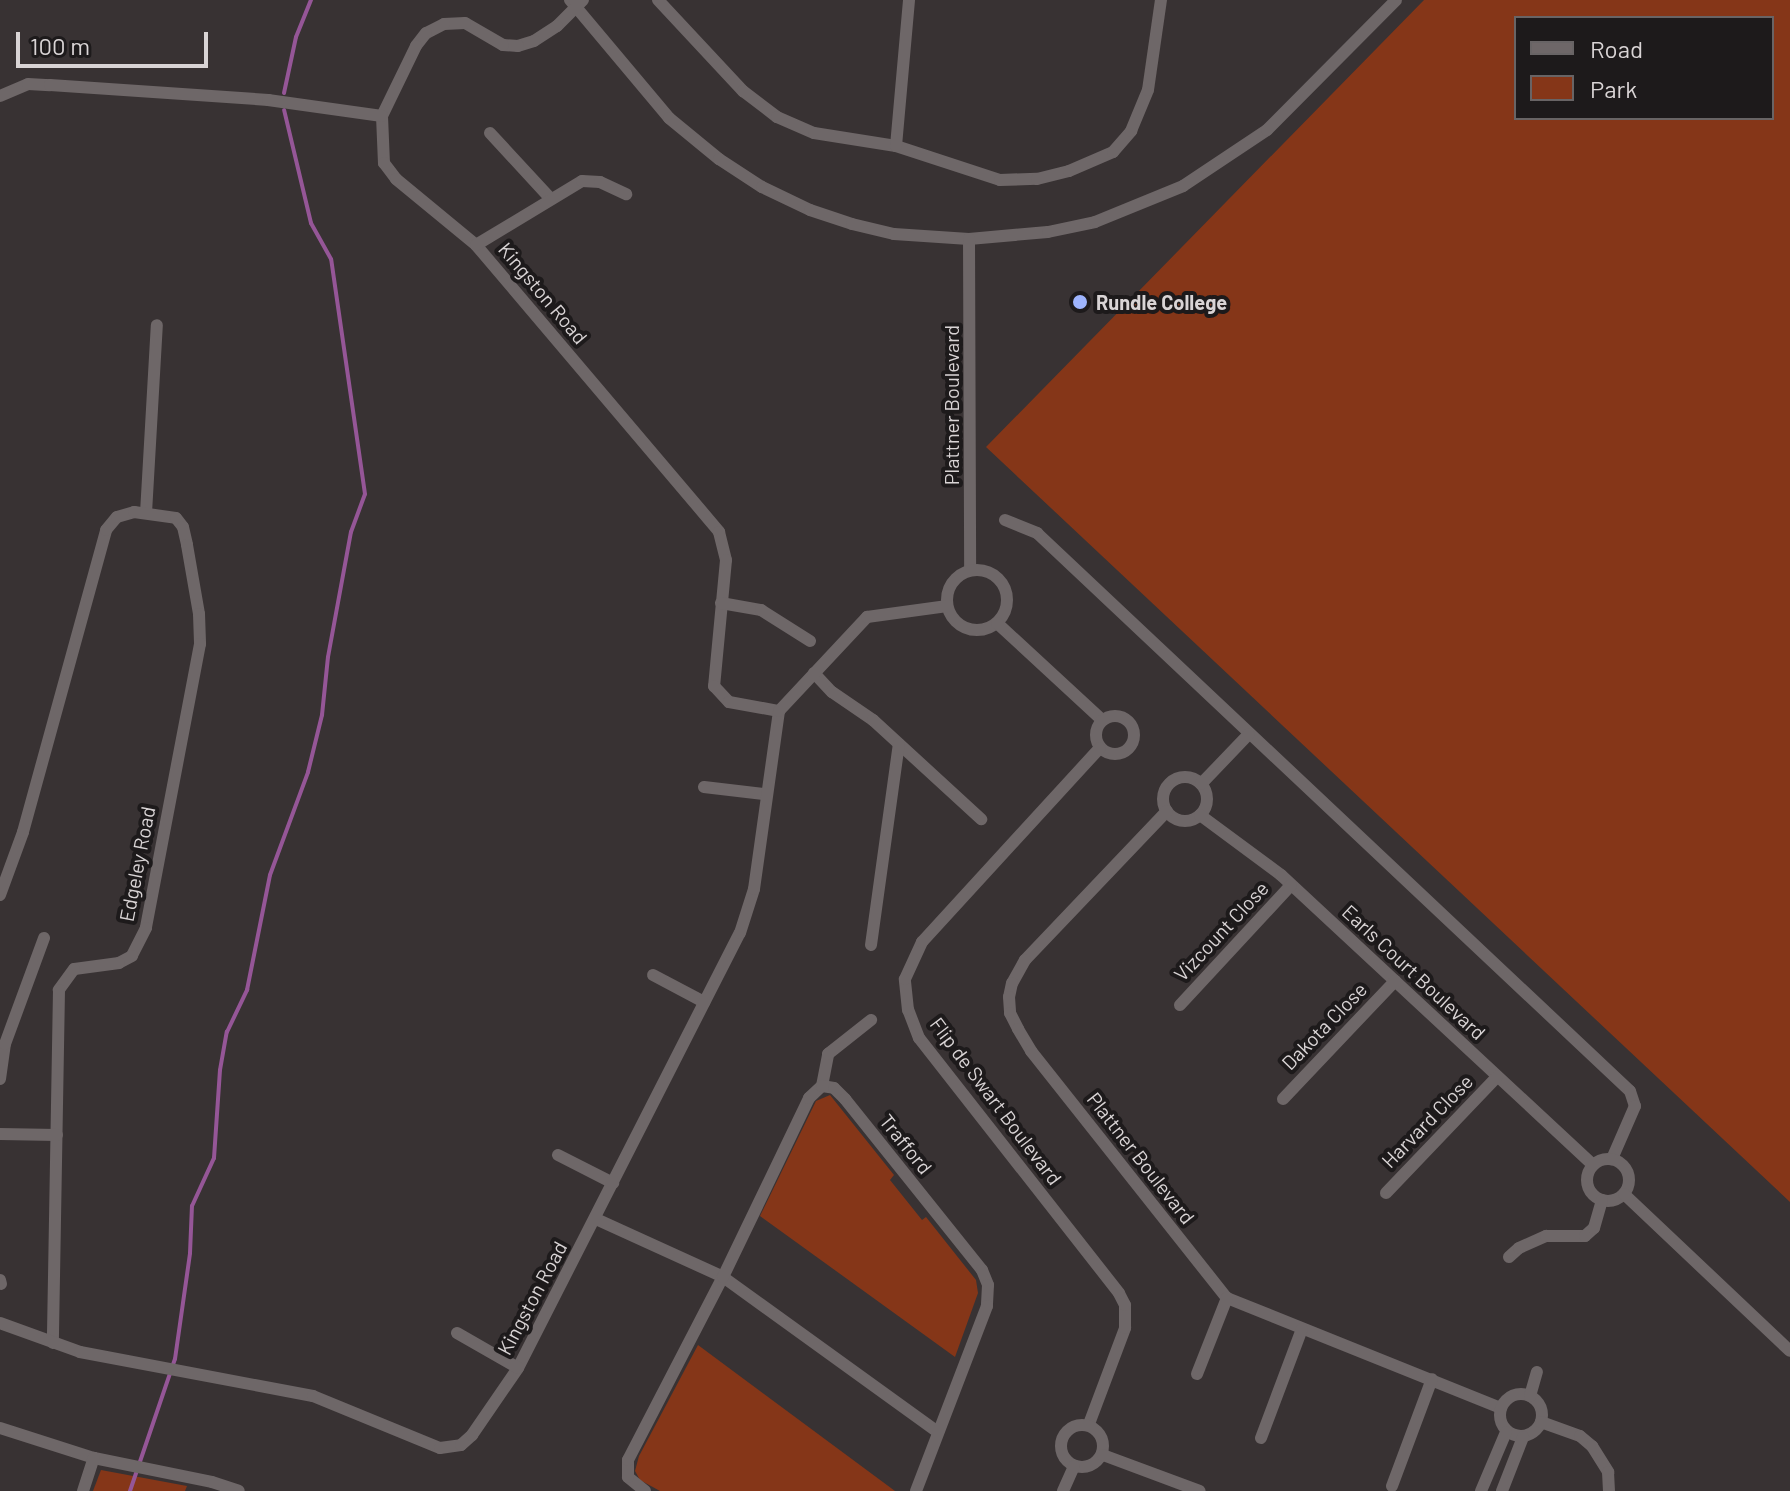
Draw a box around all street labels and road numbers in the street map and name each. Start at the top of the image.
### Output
street label: Kingston Road [494,237,592,349]
street label: Plattner Boulevard [939,325,963,485]
street label: Edgeley Road [114,804,160,924]
street label: Vizcount Close [1169,876,1273,986]
street label: Earls Court Boulevard [1337,899,1491,1045]
street label: Dakota Close [1276,977,1372,1075]
street label: Flip de Swart Boulevard [925,1013,1067,1189]
street label: Harvard Close [1376,1069,1478,1173]
street label: Plattner Boulevard [1082,1087,1200,1229]
street label: Trafford [875,1109,937,1179]
street label: Kingston Road [492,1237,572,1359]

